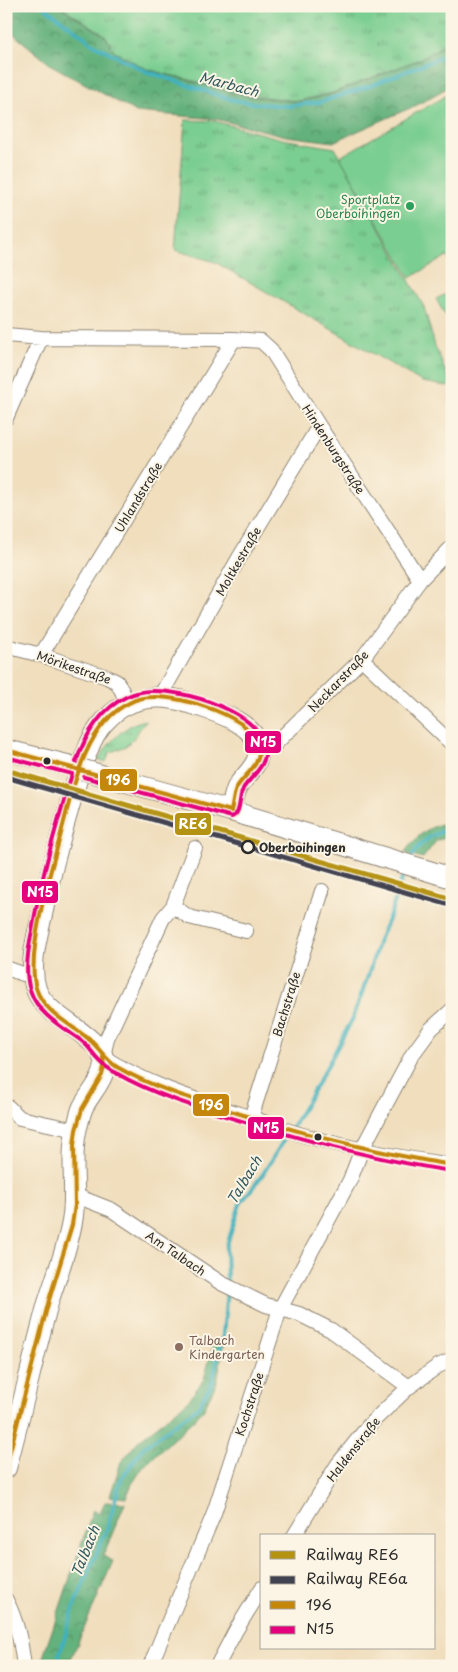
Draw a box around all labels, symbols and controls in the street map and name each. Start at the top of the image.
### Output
water label: Marbach [197,66,262,102]
place label: Sportplatz Oberboihingen [316,190,400,222]
marker: Sportplatz Oberboihingen [404,200,416,212]
street label: Hindenburgstraße [298,401,370,497]
street label: Uhlandstraße [110,458,166,536]
street label: Moltkestraße [211,523,265,599]
street label: Mörikestraße [34,646,114,688]
street label: Neckarstraße [304,646,372,716]
line badge: N15 [244,730,282,754]
text: N15 [250,731,276,752]
unlabelled marker [42,756,52,766]
line badge: 196 [99,768,138,792]
text: 196 [106,769,130,790]
line badge: RE6 [174,812,212,836]
text: RE6 [179,813,208,834]
place label: Oberboihingen [259,838,346,856]
marker: Oberboihingen [241,840,255,854]
line badge: N15 [21,880,59,904]
text: N15 [27,881,53,902]
street label: Bachstraße [268,969,304,1039]
line badge: 196 [192,1093,230,1117]
text: 196 [199,1094,223,1115]
line badge: N15 [247,1116,285,1140]
text: N15 [253,1117,279,1138]
unlabelled marker [313,1132,323,1142]
water label: Talbach [221,1151,267,1208]
street label: Am Talbach [142,1226,210,1280]
place label: Talbach Kindergarten [189,1331,265,1363]
marker: Talbach Kindergarten [173,1341,185,1353]
street label: Kochstraße [230,1370,268,1438]
street label: Haldenstraße [322,1413,384,1485]
water label: Talbach [65,1522,105,1579]
legend [260,1534,436,1650]
text: Railway RE6 [306,1542,399,1565]
text: Railway RE6a [306,1566,408,1589]
text: 196 [306,1592,332,1615]
text: N15 [306,1616,334,1639]

